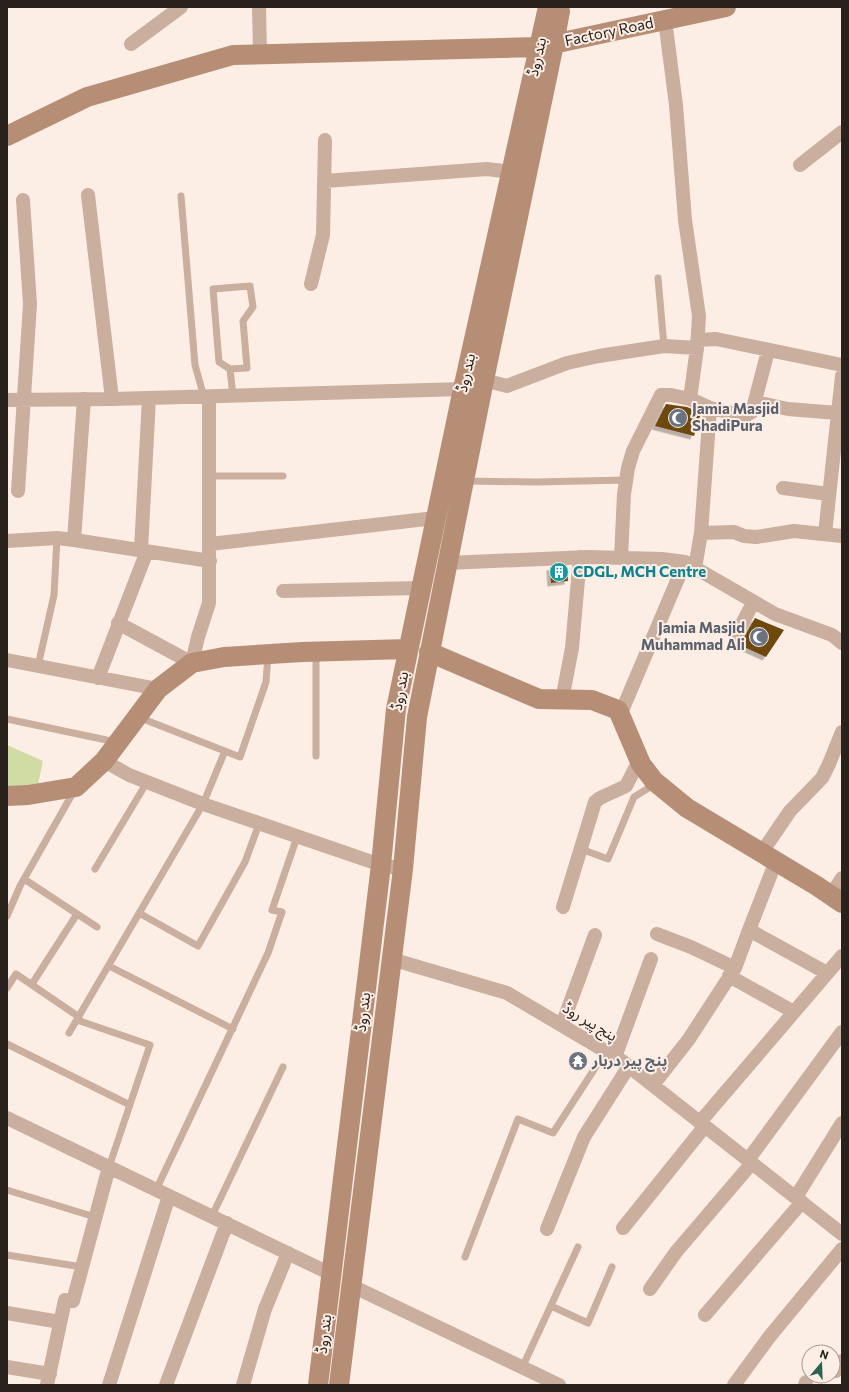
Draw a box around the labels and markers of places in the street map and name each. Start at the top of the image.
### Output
place label: Jamia Masjid ShadiPura [692,399,779,434]
mosque icon: Jamia Masjid ShadiPura [667,407,689,429]
building icon: CDGL, MCH Centre [548,561,570,583]
place label: CDGL, MCH Centre [573,562,706,580]
place label: Jamia Masjid Muhammad Ali [641,618,745,653]
mosque icon: Jamia Masjid Muhammad Ali [748,626,770,648]
temple icon: پنج پیر دربار [567,1050,589,1072]
place label: پنج پیر دربار [591,1051,667,1072]

